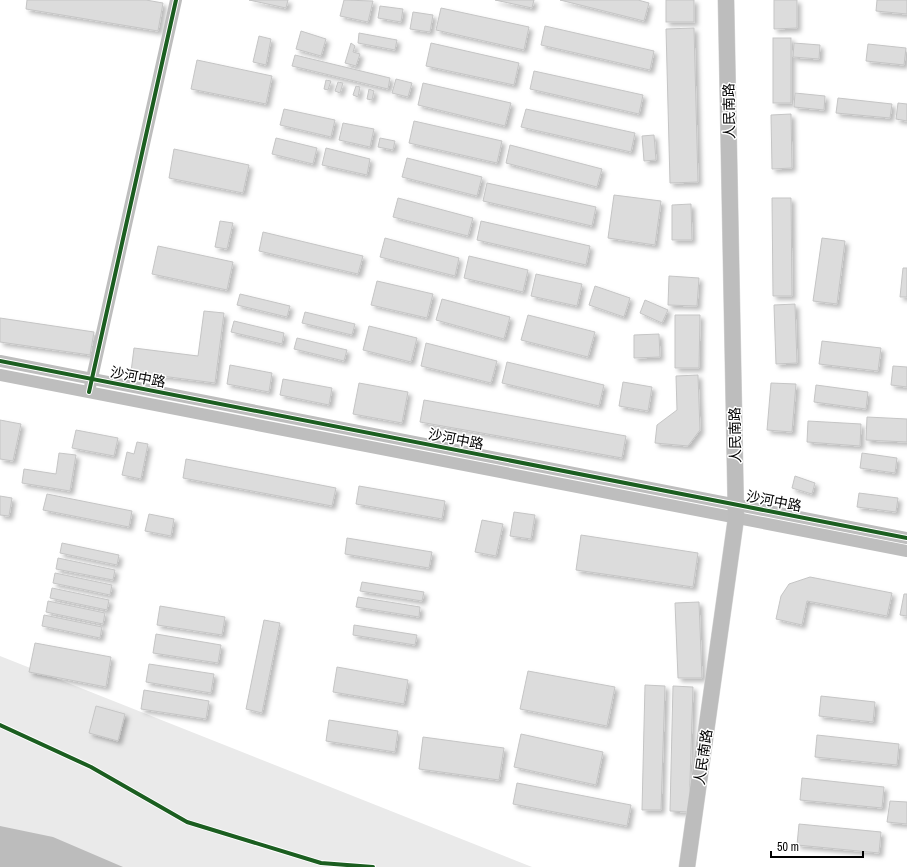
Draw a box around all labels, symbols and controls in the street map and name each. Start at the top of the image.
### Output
street label: 人民南路 [720,83,738,139]
street label: 沙河中路 [109,363,167,391]
street label: 人民南路 [726,407,744,463]
street label: 沙河中路 [427,425,485,453]
street label: 沙河中路 [745,487,803,515]
street label: 人民南路 [690,728,716,786]
scale bar [771,833,863,859]
text: 50 m [777,839,799,855]

